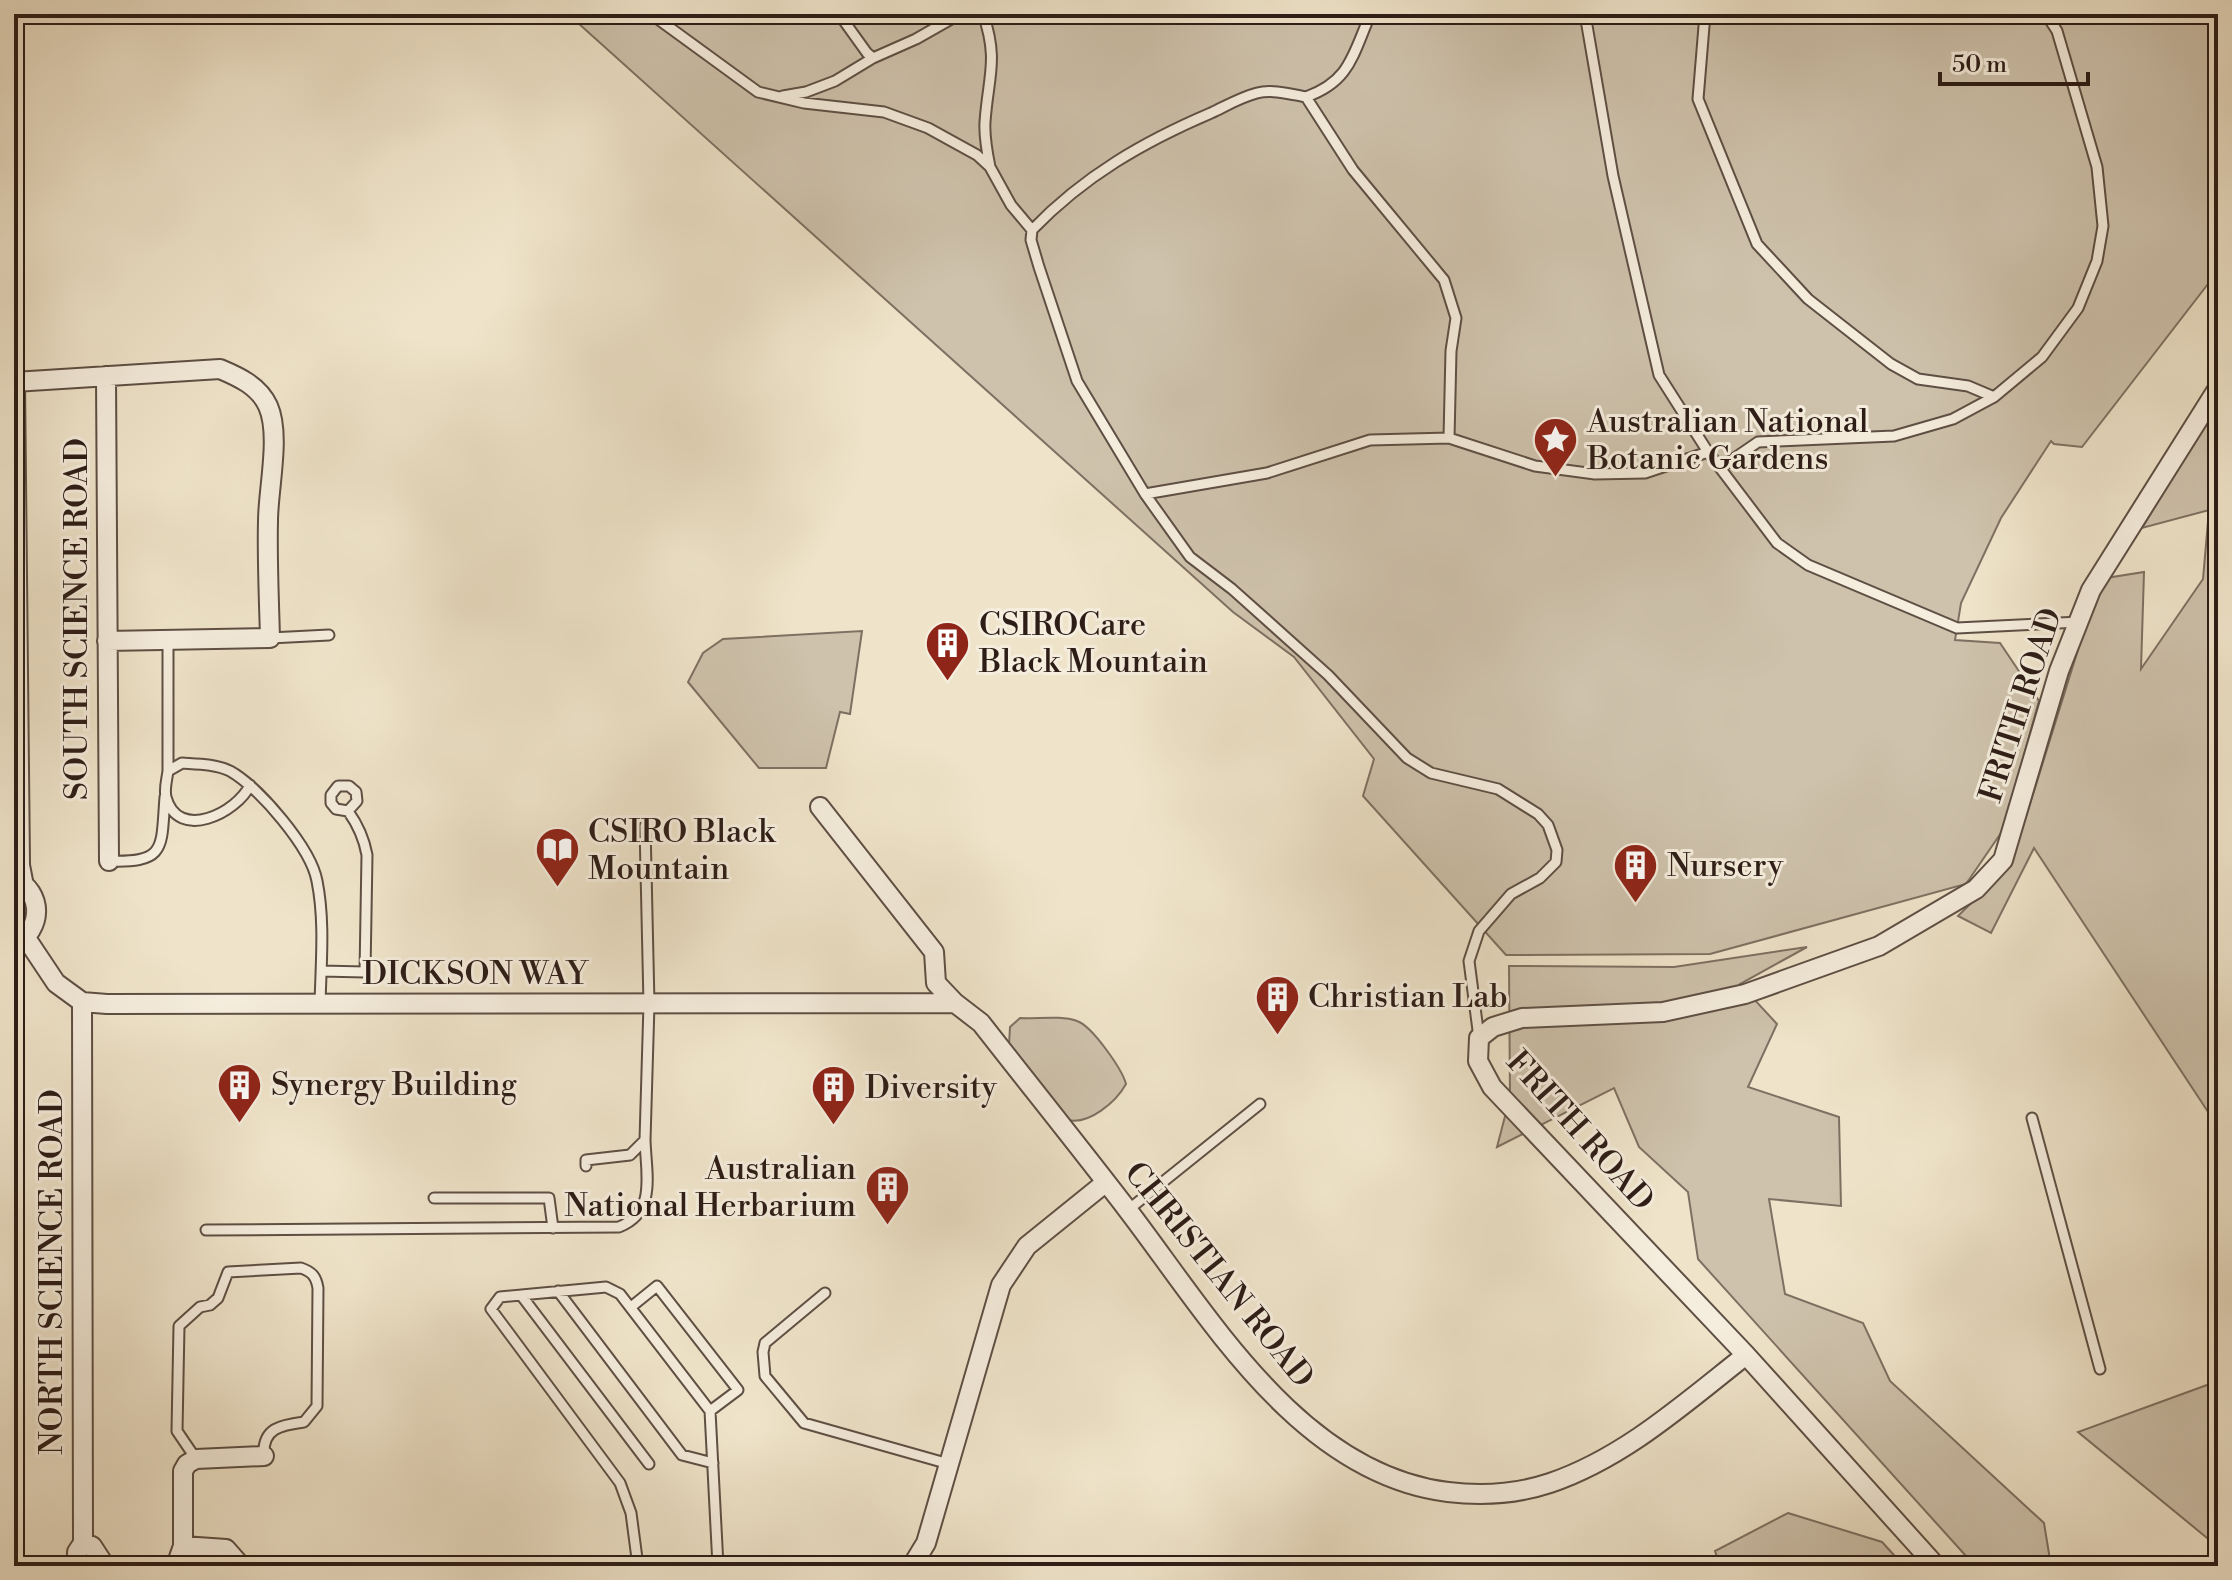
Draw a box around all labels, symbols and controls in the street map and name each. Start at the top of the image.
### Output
scale bar [1940,36,2088,86]
text: 50 m [1952,50,2007,80]
place label: Australian National Botanic Gardens [1586,402,1869,479]
place icon: Australian National Botanic Gardens [1532,416,1580,479]
street label: SOUTH SCIENCE ROAD [57,438,97,800]
street label: FRITH ROAD [1971,603,2071,807]
place label: CSIROCare Black Mountain [978,605,1208,682]
building icon: CSIROCare Black Mountain [924,619,972,682]
place label: CSIRO Black Mountain [588,812,777,889]
library icon: CSIRO Black Mountain [533,826,581,889]
building icon: Nursery [1612,842,1660,905]
place label: Nursery [1667,846,1784,886]
street label: DICKSON WAY [362,954,590,994]
building icon: Christian Lab [1253,973,1301,1036]
place label: Christian Lab [1308,977,1508,1017]
street label: FRITH ROAD [1498,1043,1662,1219]
building icon: Synergy Building [216,1061,264,1124]
building icon: Diversity [810,1064,858,1127]
place label: Synergy Building [271,1065,518,1105]
place label: Diversity [865,1068,997,1108]
street label: NORTH SCIENCE ROAD [32,1089,72,1455]
place label: Australian National Herbarium [564,1149,856,1226]
street label: CHRISTIAN ROAD [1116,1154,1322,1396]
building icon: Australian National Herbarium [863,1163,911,1226]

